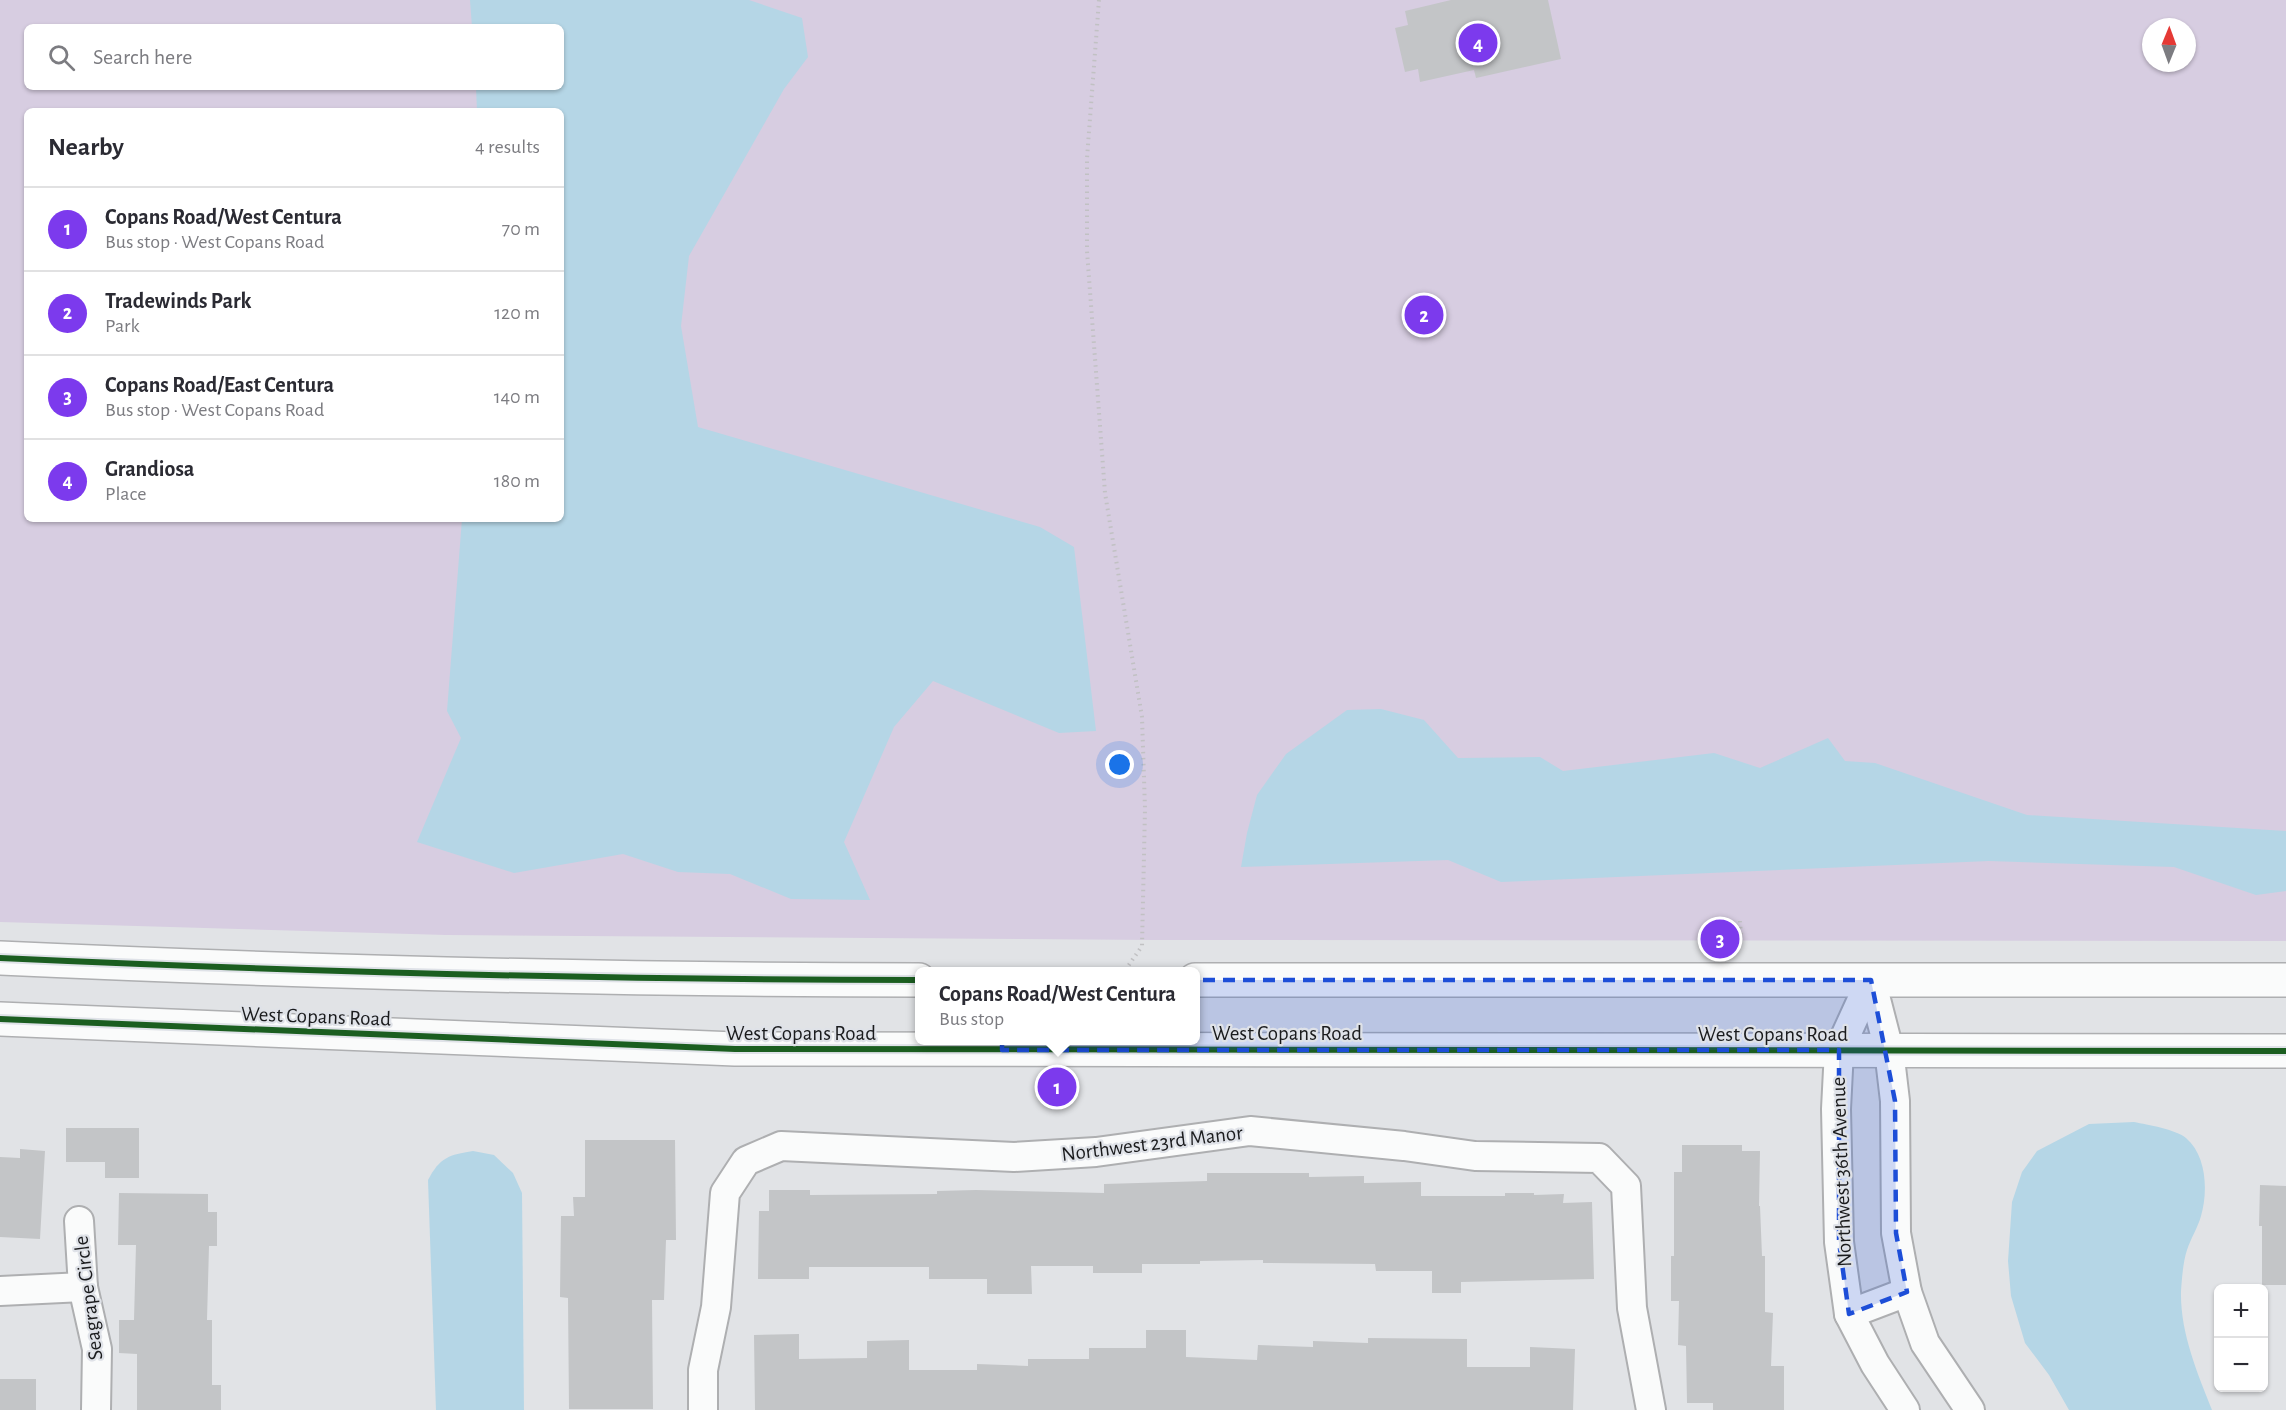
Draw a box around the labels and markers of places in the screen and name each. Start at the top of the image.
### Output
pin: 4 [1458,20,1498,66]
pin: 2 [1404,292,1444,338]
pin: 3 [1700,916,1740,962]
pin: 1 [1038,1064,1076,1110]

